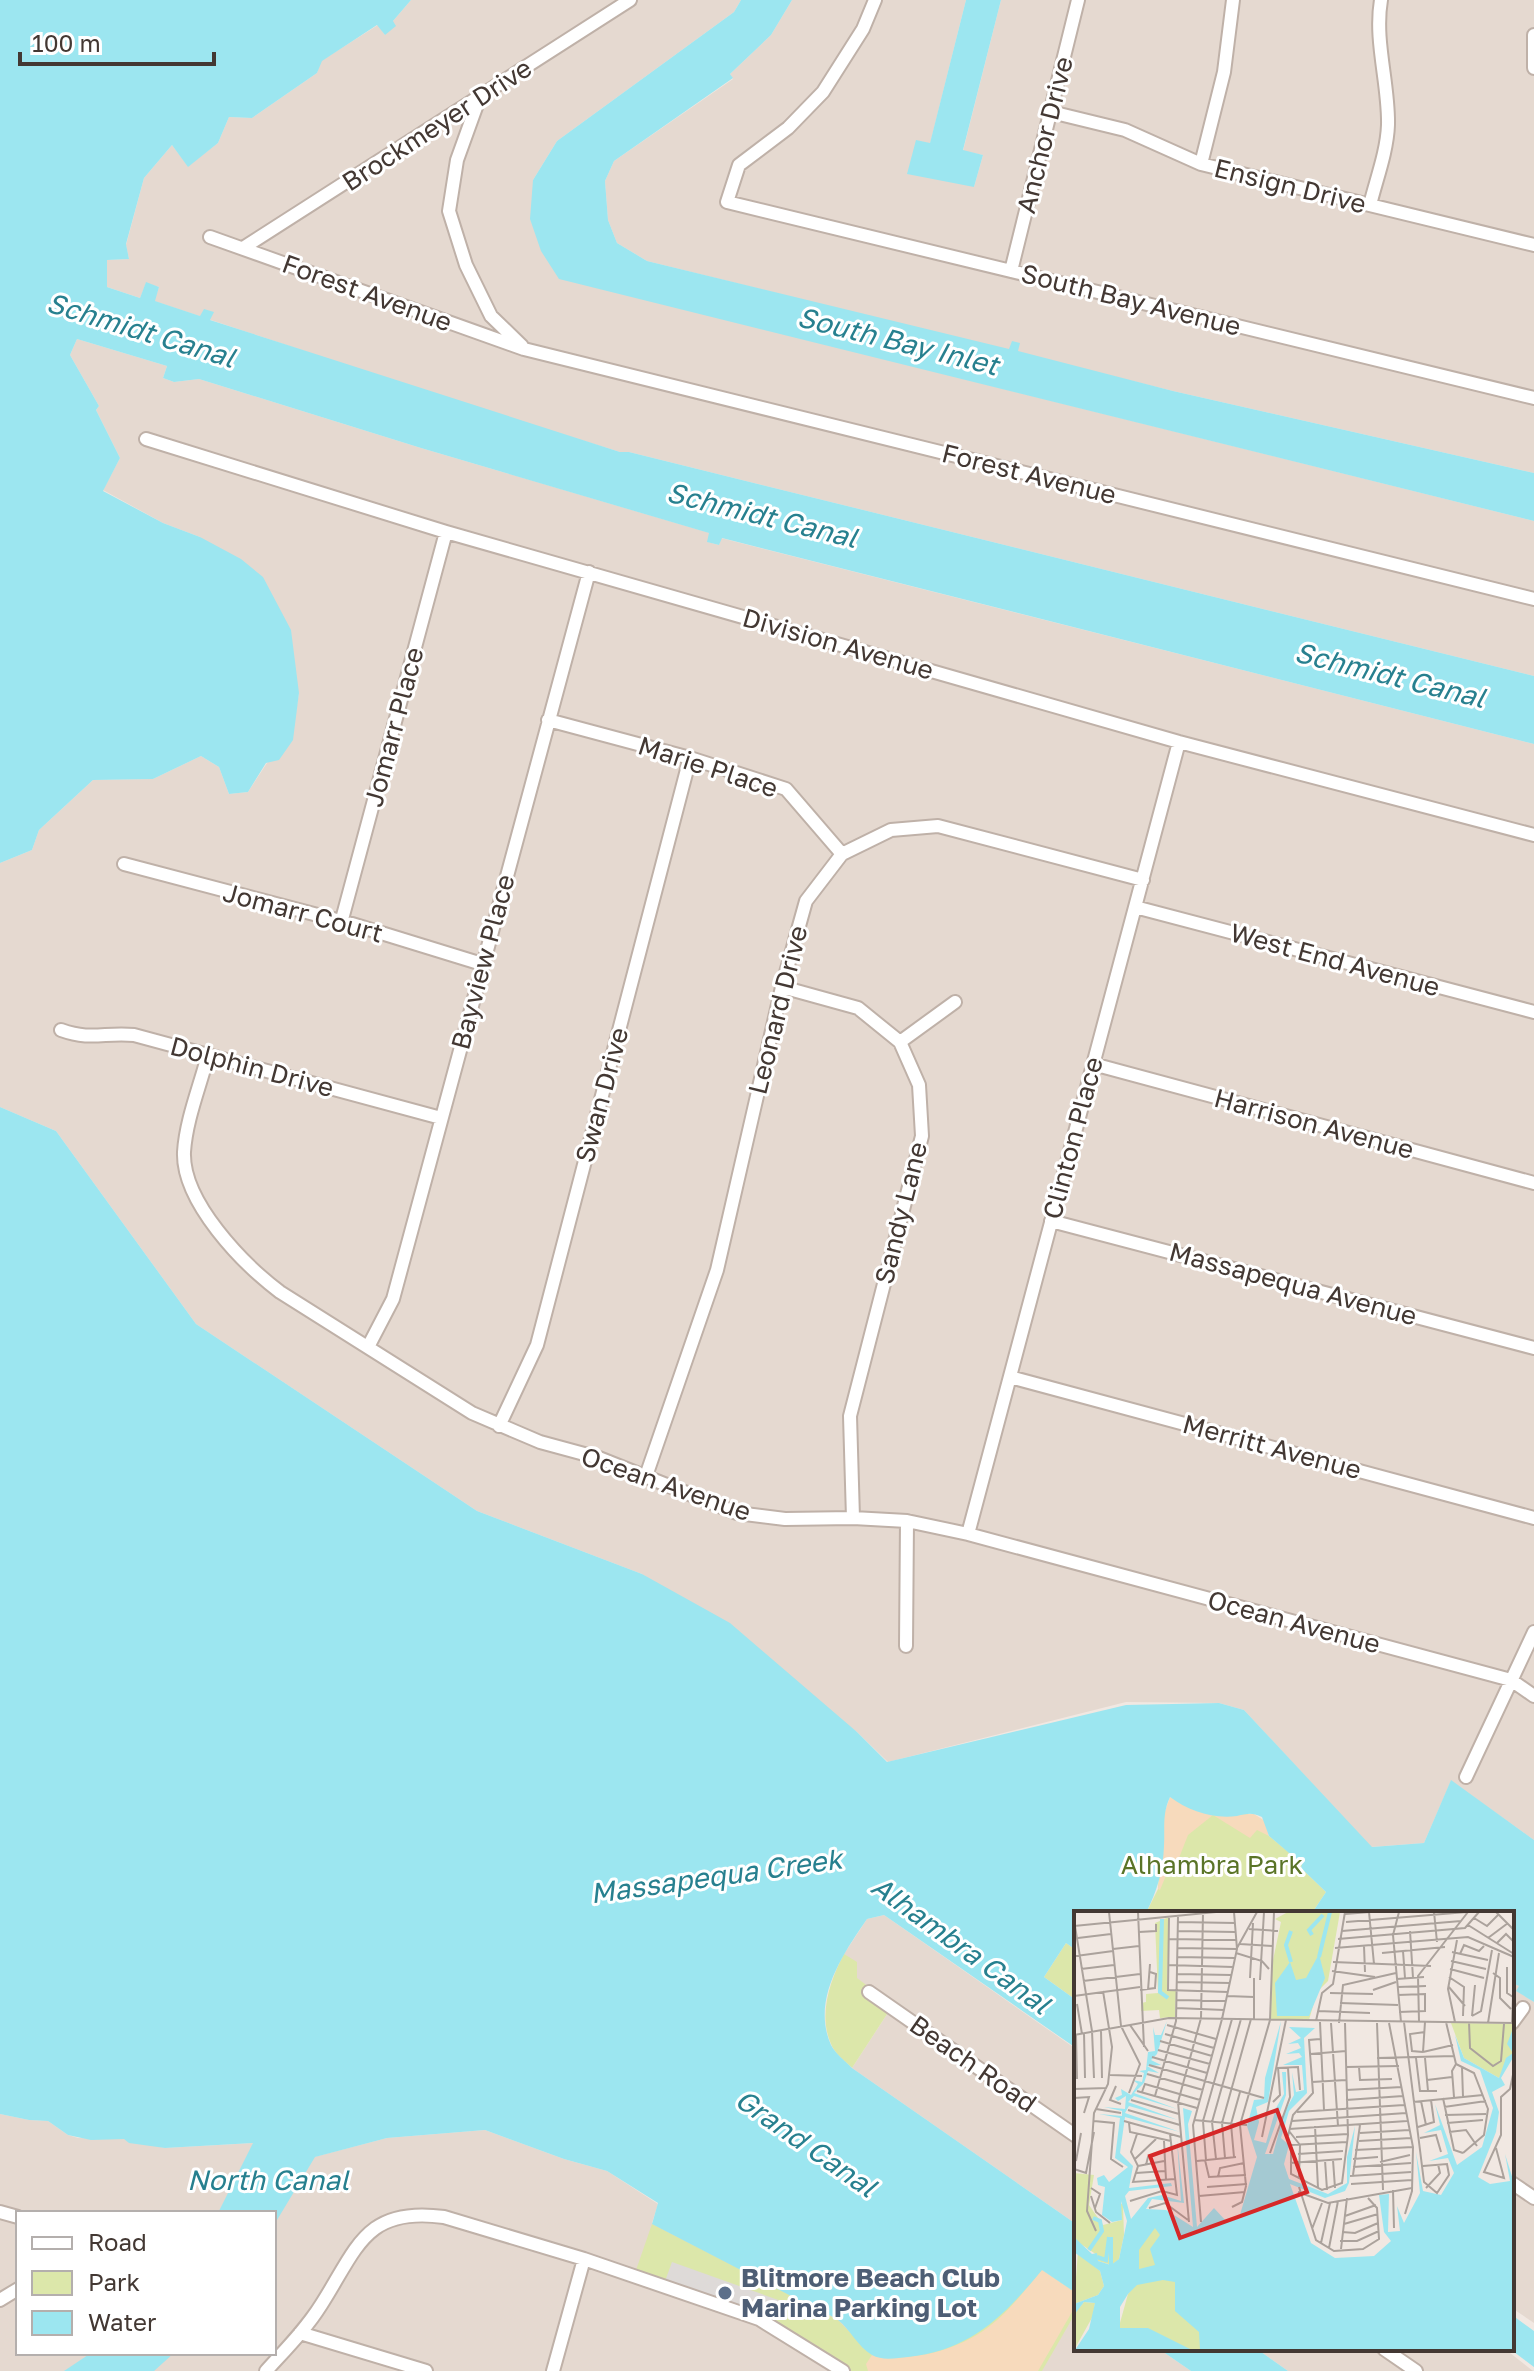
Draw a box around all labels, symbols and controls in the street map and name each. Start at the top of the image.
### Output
scale bar [20,16,214,66]
text: 100 m [32,28,101,57]
street label: Brockmeyer Drive [336,52,537,197]
street label: Anchor Drive [1010,53,1079,216]
street label: Ensign Drive [1211,152,1369,219]
street label: Forest Avenue [278,247,456,338]
street label: South Bay Avenue [1018,257,1244,342]
water label: Schmidt Canal [43,285,240,374]
water label: South Bay Inlet [794,300,1005,382]
street label: Forest Avenue [939,437,1119,510]
water label: Schmidt Canal [664,475,862,554]
street label: Division Avenue [739,601,937,686]
water label: Schmidt Canal [1292,635,1490,714]
street label: Jomarr Place [357,644,430,810]
street label: Marie Place [634,729,782,804]
street label: Bayview Place [444,871,521,1053]
street label: Jomarr Court [220,876,387,949]
street label: West End Avenue [1227,917,1443,1002]
street label: Leonard Drive [742,922,813,1097]
street label: Swan Drive [569,1024,634,1166]
street label: Dolphin Drive [167,1030,337,1103]
street label: Clinton Place [1036,1053,1109,1222]
street label: Harrison Avenue [1211,1082,1417,1165]
street label: Sandy Lane [868,1139,933,1287]
street label: Massapequa Avenue [1166,1236,1420,1331]
street label: Merritt Avenue [1179,1408,1365,1485]
street label: Ocean Avenue [577,1440,755,1527]
street label: Ocean Avenue [1204,1584,1384,1659]
water label: Massapequa Creek [588,1841,847,1910]
park label: Alhambra Park [1121,1849,1303,1880]
water label: Alhambra Canal [866,1869,1058,2021]
inset map [1074,1911,1514,2351]
street label: Beach Road [904,2009,1043,2119]
water label: Grand Canal [729,2082,884,2204]
water label: North Canal [187,2163,350,2196]
legend [16,2211,276,2355]
text: Road [88,2227,147,2256]
place label: Blitmore Beach Club Marina Parking Lot [741,2262,1000,2323]
text: Park [88,2267,140,2296]
marker: Blitmore Beach Club Marina Parking Lot [716,2284,734,2302]
text: Water [88,2307,156,2336]

